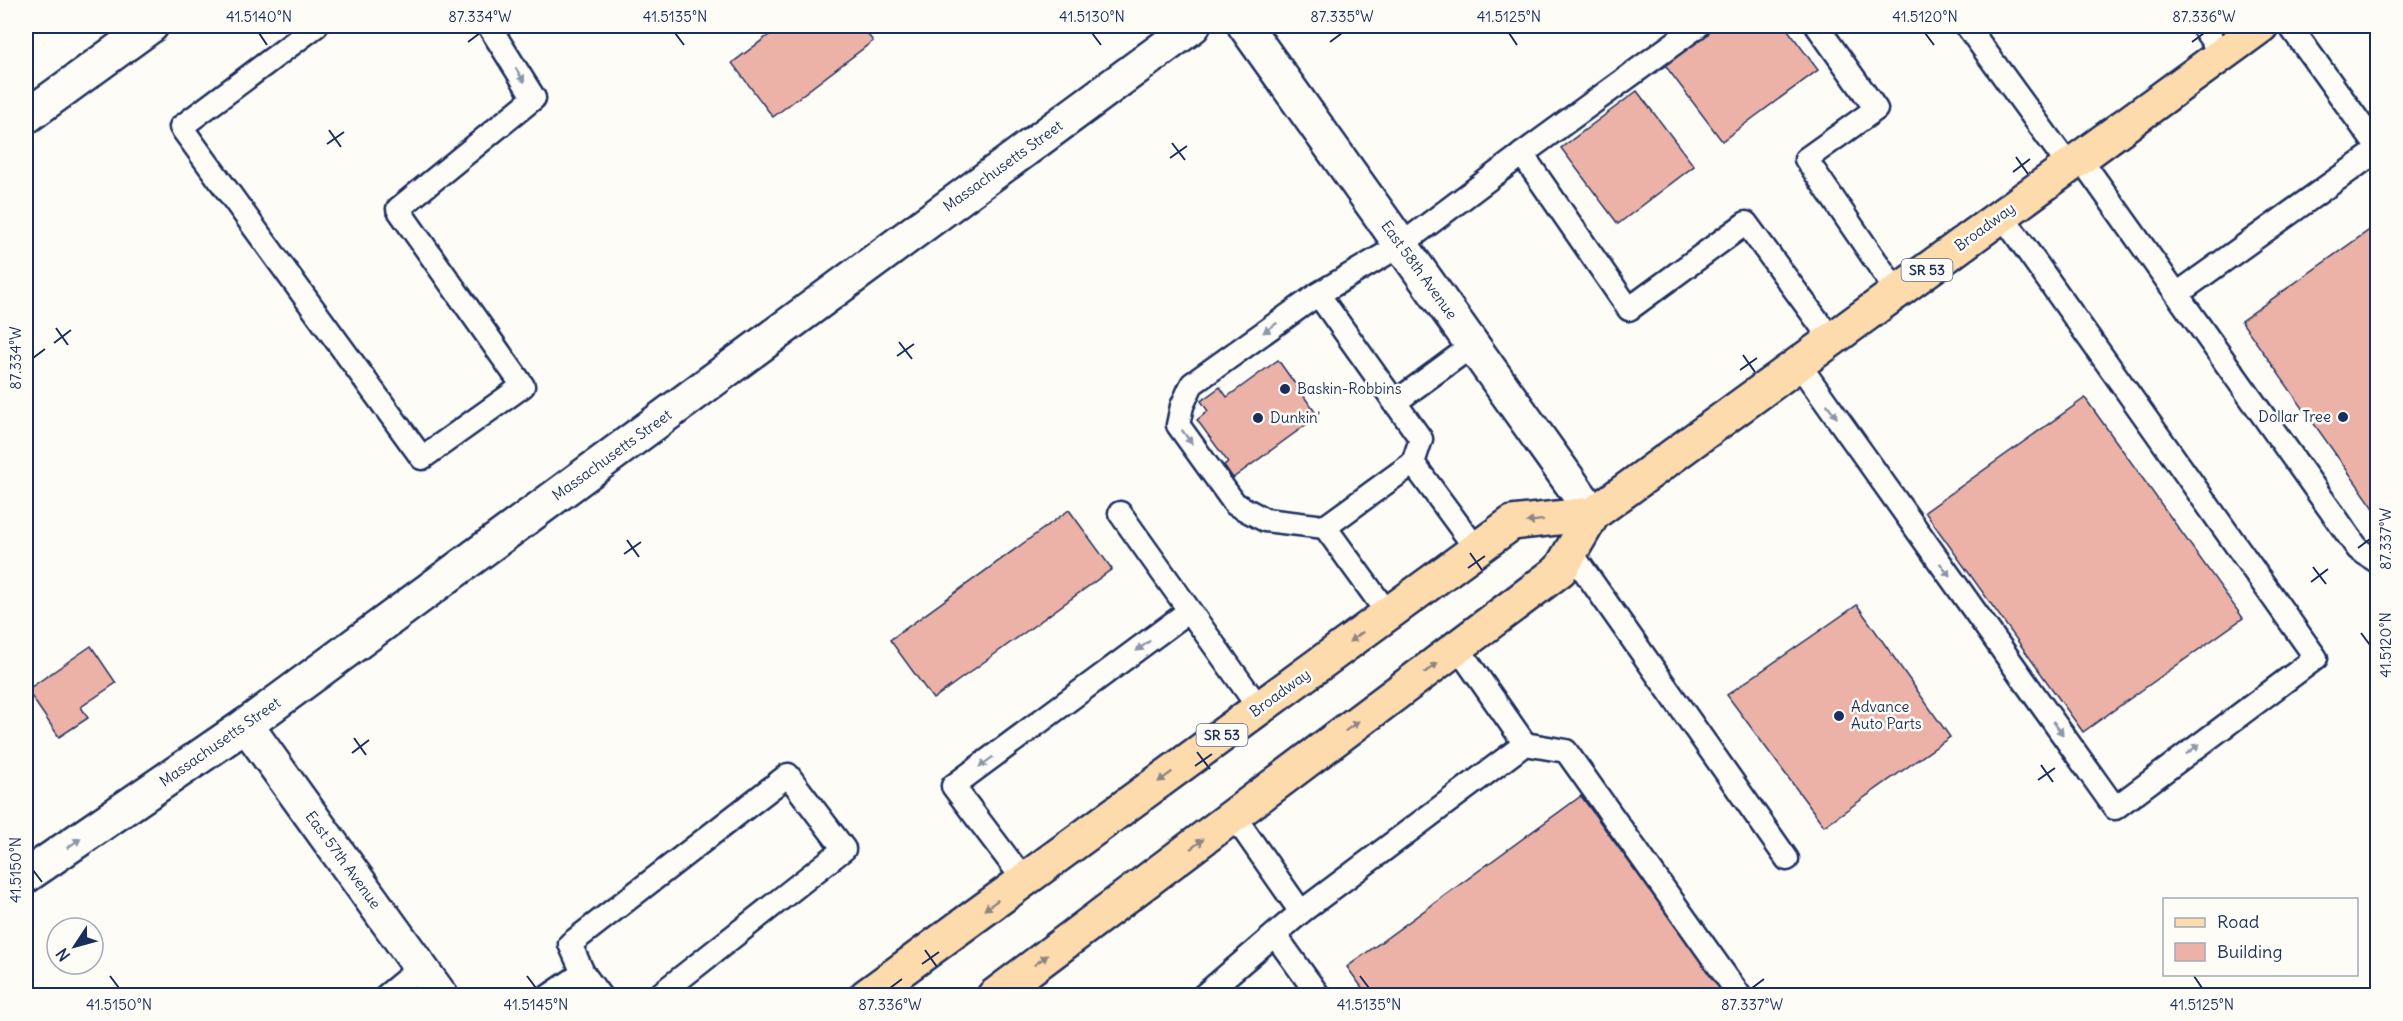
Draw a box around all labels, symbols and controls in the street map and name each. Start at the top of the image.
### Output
text: 41.5140°N [226,7,292,26]
text: 87.334°W [448,7,512,26]
text: 41.5135°N [643,7,707,26]
text: 41.5130°N [1059,7,1125,26]
text: 87.335°W [1310,7,1374,26]
text: 41.5125°N [1477,7,1541,26]
text: 41.5120°N [1892,7,1958,26]
text: 87.336°W [2172,7,2236,26]
one-way arrow [515,67,526,83]
street label: Massachusetts Street [939,116,1066,215]
street label: Broadway [1951,198,2019,255]
street label: East 58th Avenue [1377,217,1462,323]
road number: SR 53 [1902,259,1952,281]
one-way arrow [1262,322,1278,333]
text: 87.334°W [6,326,25,390]
place label: Baskin-Robbins [1297,379,1402,398]
marker: Baskin-Robbins [1278,382,1292,396]
one-way arrow [1826,403,1837,419]
street label: Massachusetts Street [548,405,675,504]
place label: Dollar Tree [2258,407,2331,426]
place label: Dunkin' [1270,408,1321,427]
marker: Dollar Tree [2336,410,2350,424]
marker: Dunkin' [1251,411,1265,425]
one-way arrow [1181,429,1192,445]
text: 87.337°W [2376,508,2395,570]
one-way arrow [1525,516,1544,525]
one-way arrow [1939,561,1951,577]
text: 41.5120°N [2376,612,2395,678]
one-way arrow [1349,631,1364,643]
one-way arrow [1135,640,1151,652]
one-way arrow [1422,662,1438,674]
street label: Broadway [1246,664,1314,721]
street label: Massachusetts Street [156,693,284,790]
place label: Advance Auto Parts [1851,697,1922,733]
marker: Advance Auto Parts [1832,709,1846,723]
one-way arrow [1344,720,1360,732]
one-way arrow [2052,720,2064,736]
road number: SR 53 [1196,724,1248,746]
one-way arrow [2186,744,2201,756]
one-way arrow [978,756,994,769]
one-way arrow [1157,771,1172,783]
street label: East 57th Avenue [302,807,385,912]
text: 41.5150°N [6,837,25,903]
one-way arrow [65,837,81,849]
one-way arrow [1189,838,1204,850]
legend [2163,898,2358,976]
one-way arrow [983,899,999,911]
text: Road [2217,910,2260,933]
north arrow [45,916,105,976]
text: Building [2217,940,2282,963]
text: N [52,944,74,965]
one-way arrow [1033,955,1048,967]
text: 41.5150°N [86,995,152,1014]
text: 41.5145°N [504,995,568,1014]
text: 87.336°W [858,995,922,1014]
text: 41.5135°N [1337,995,1401,1014]
text: 87.337°W [1721,995,1783,1014]
text: 41.5125°N [2170,995,2234,1014]

